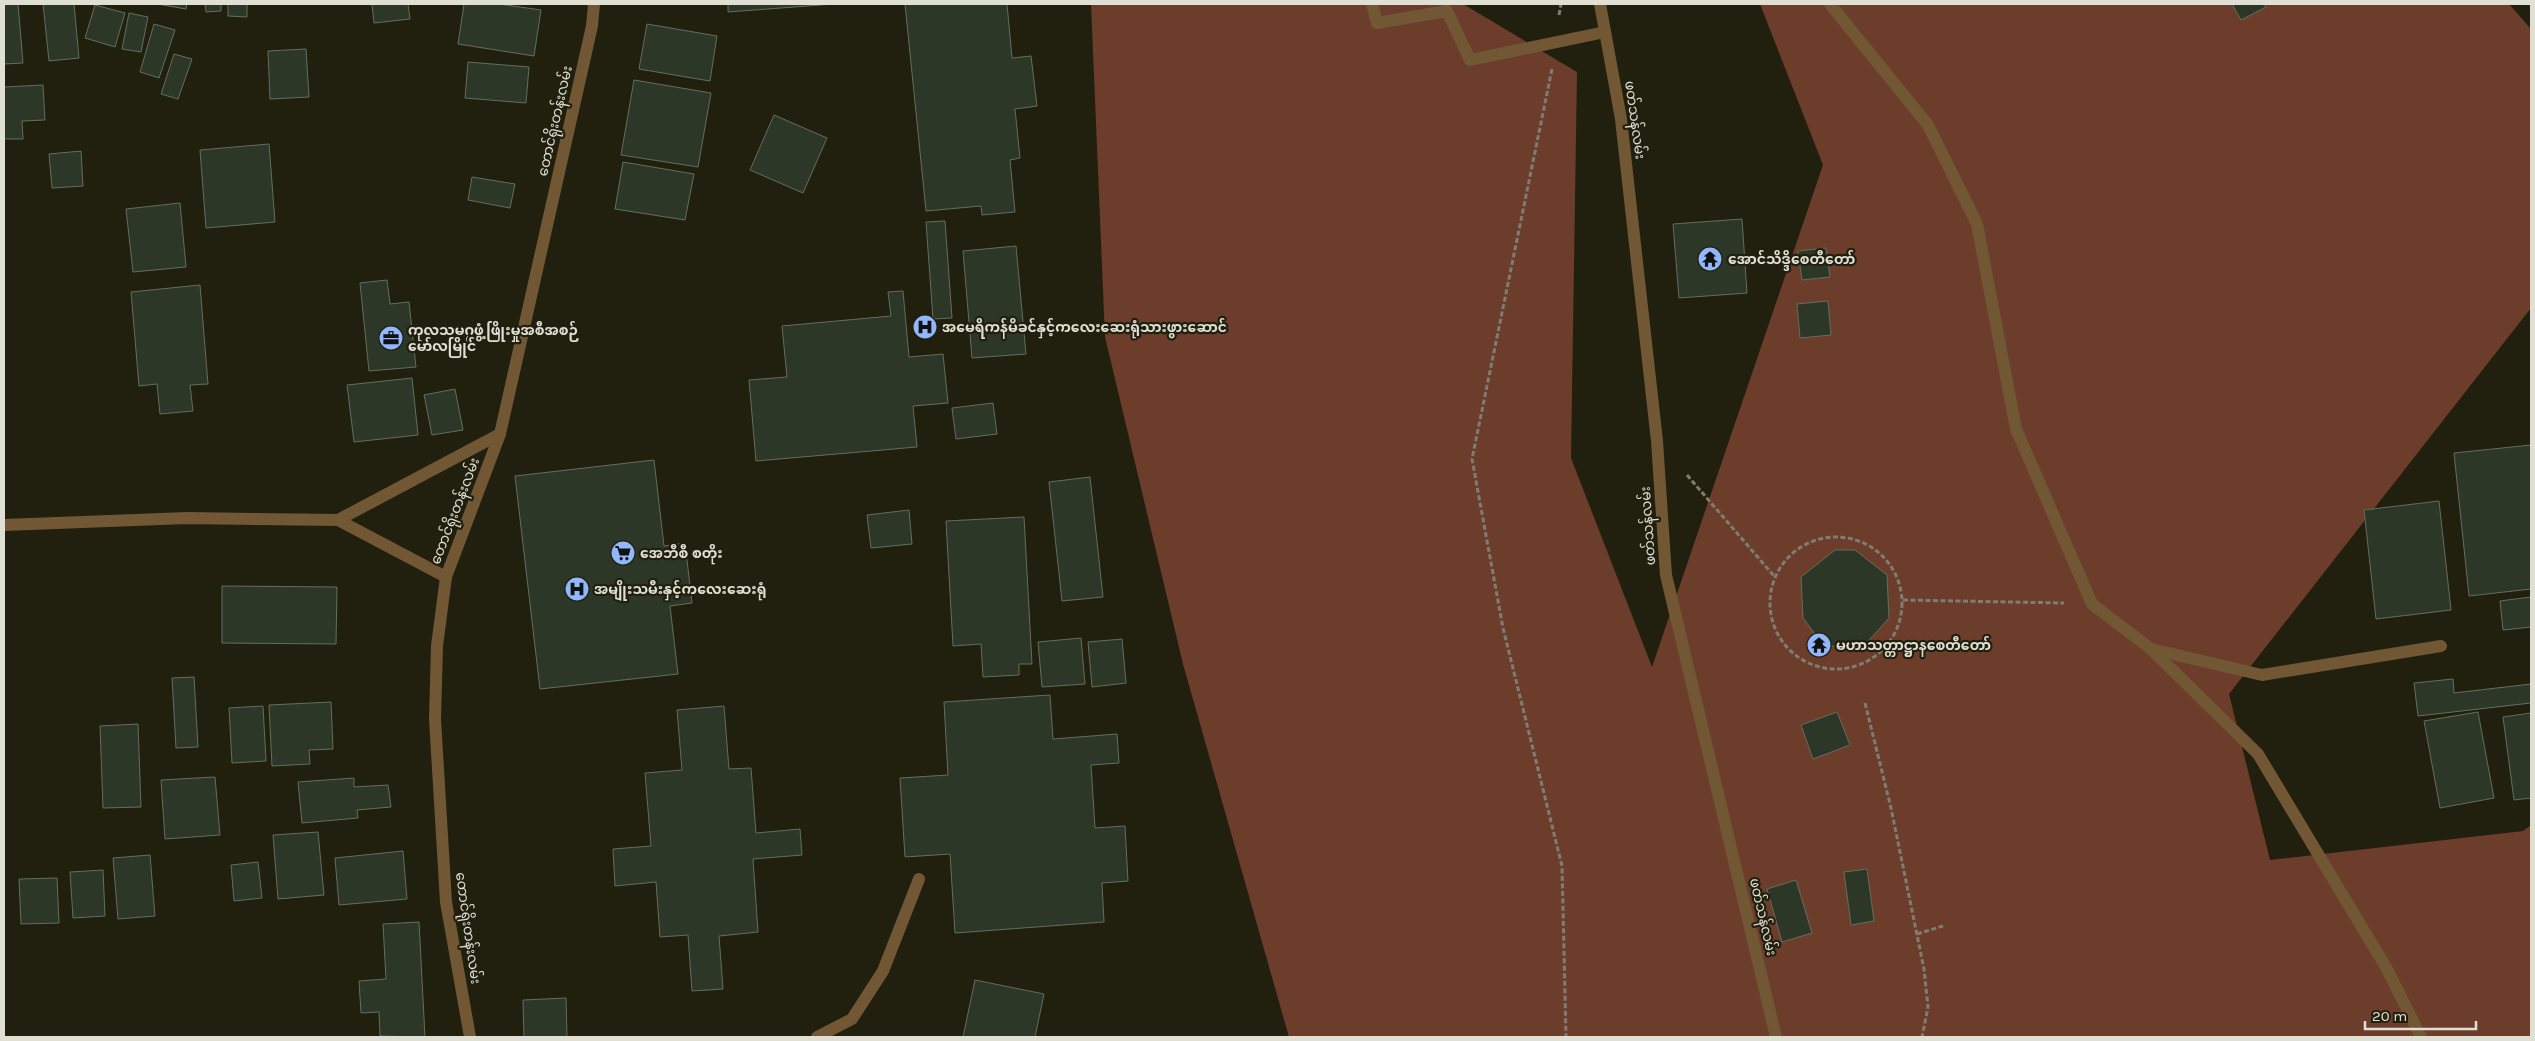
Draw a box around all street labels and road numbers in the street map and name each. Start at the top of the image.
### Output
street label: တောင်ရိုးတန်းလမ်း [532,64,579,179]
street label: ဖတ်သန်လမ်း [1618,79,1651,161]
street label: တောင်ရိုးတန်းလမ်း [425,455,486,568]
street label: ဖတ်သန်လမ်း [1635,486,1662,566]
street label: တောင်ရိုးတန်းလမ်း [449,871,486,985]
street label: ဖတ်သန်လမ်း [1743,876,1782,958]

